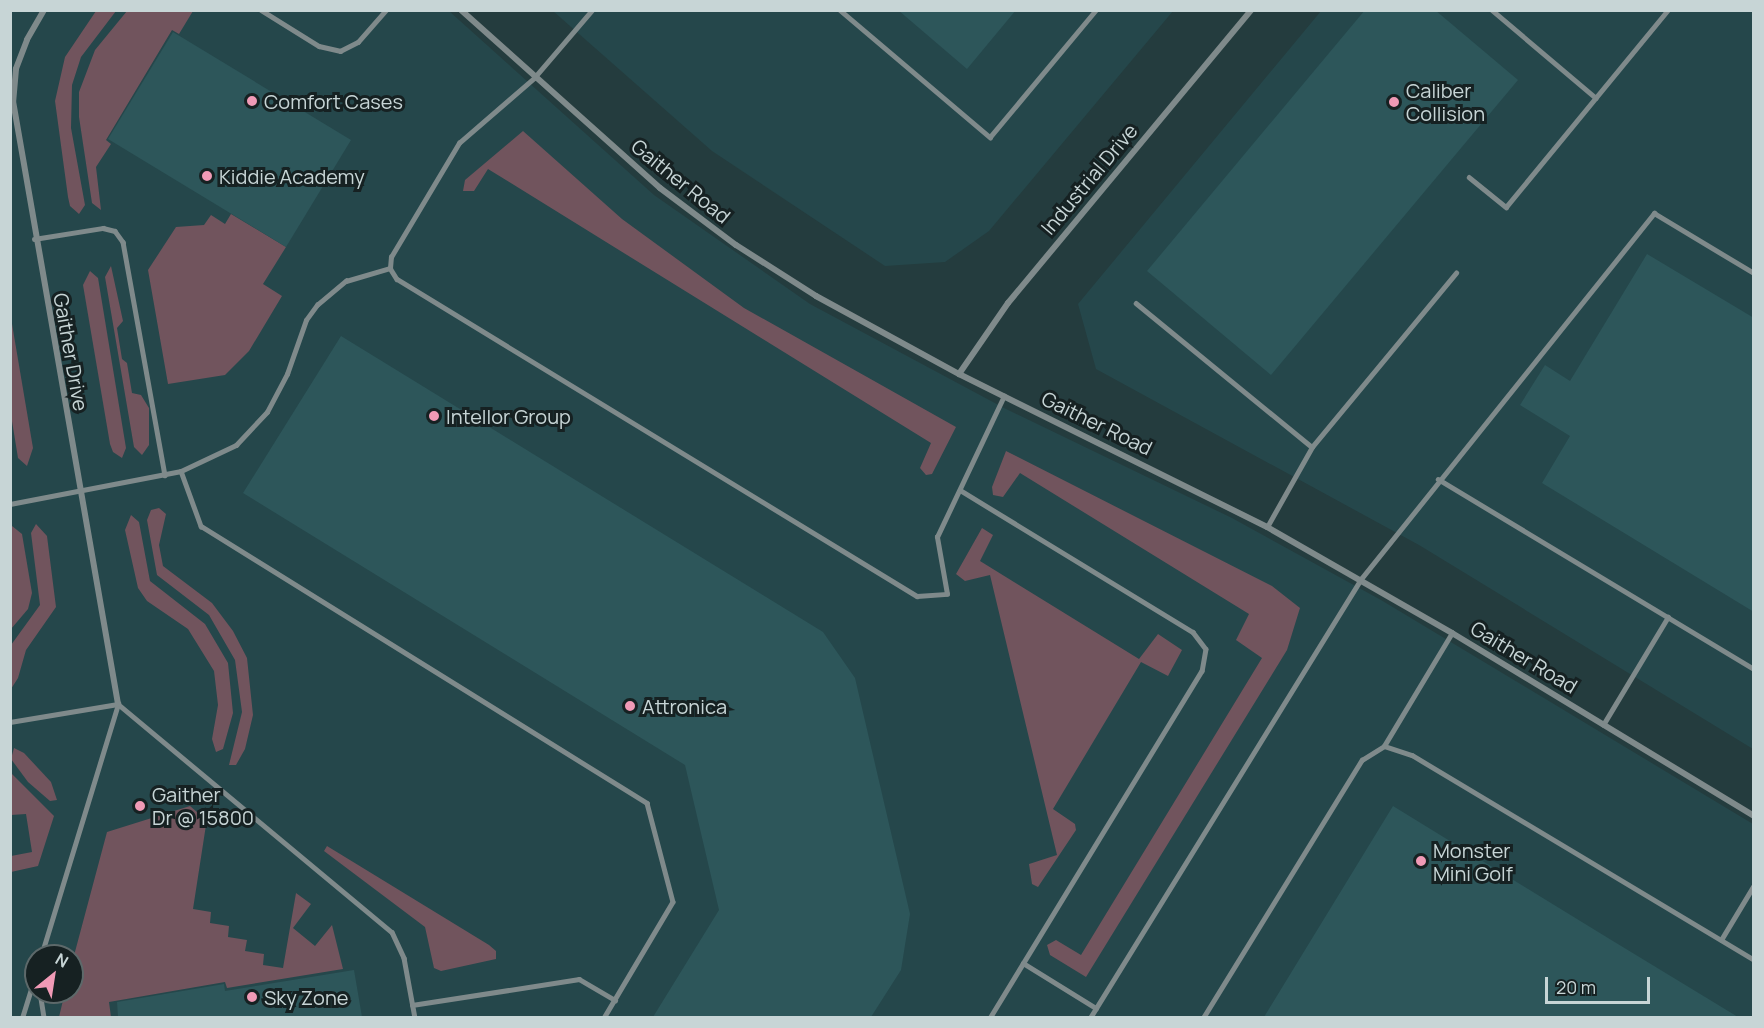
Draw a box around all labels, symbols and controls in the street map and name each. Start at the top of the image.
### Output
place label: Caliber Collision [1406,78,1485,125]
place label: Comfort Cases [264,89,403,113]
marker: Comfort Cases [245,94,259,108]
marker: Caliber Collision [1387,95,1401,109]
street label: Industrial Drive [1036,119,1142,239]
street label: Gaither Road [627,134,735,228]
place label: Kiddie Academy [219,164,365,188]
marker: Kiddie Academy [200,169,214,183]
street label: Gaither Drive [49,291,93,413]
street label: Gaither Road [1038,386,1156,460]
place label: Intellor Group [446,404,571,428]
marker: Intellor Group [427,409,441,423]
street label: Gaither Road [1466,616,1582,698]
place label: Attronica [642,694,727,718]
marker: Attronica [623,699,637,713]
place label: Gaither Dr @ 15800 [152,783,254,830]
marker: Gaither Dr @ 15800 [133,799,147,813]
place label: Monster Mini Golf [1433,838,1513,885]
marker: Monster Mini Golf [1414,854,1428,868]
north arrow [24,944,84,1004]
text: N [52,948,72,973]
scale bar [1548,965,1653,1003]
text: 20 m [1556,975,1596,999]
place label: Sky Zone [264,985,348,1009]
marker: Sky Zone [245,990,259,1004]

